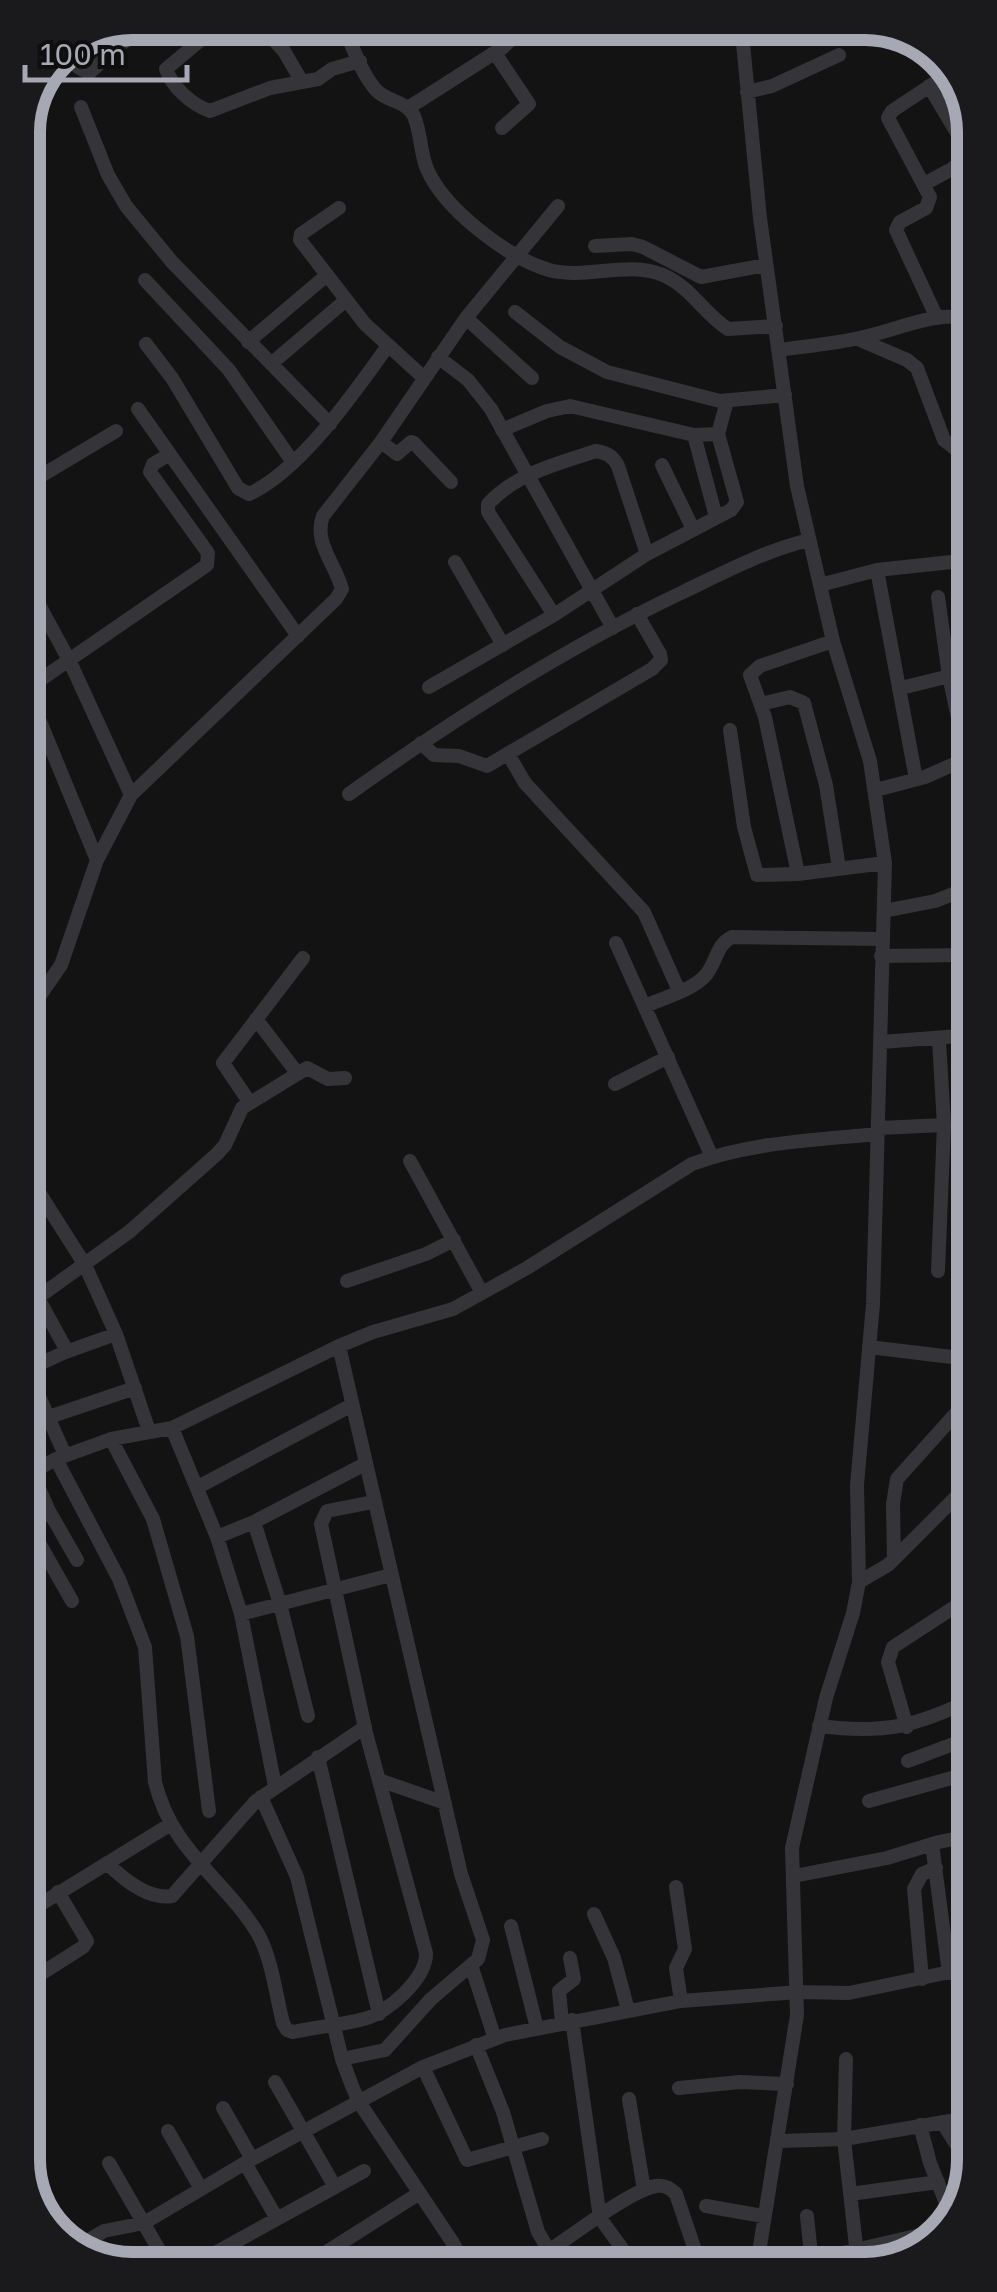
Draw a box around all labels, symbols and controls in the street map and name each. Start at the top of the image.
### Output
scale bar [25,20,188,82]
text: 100 m [40,36,126,72]

